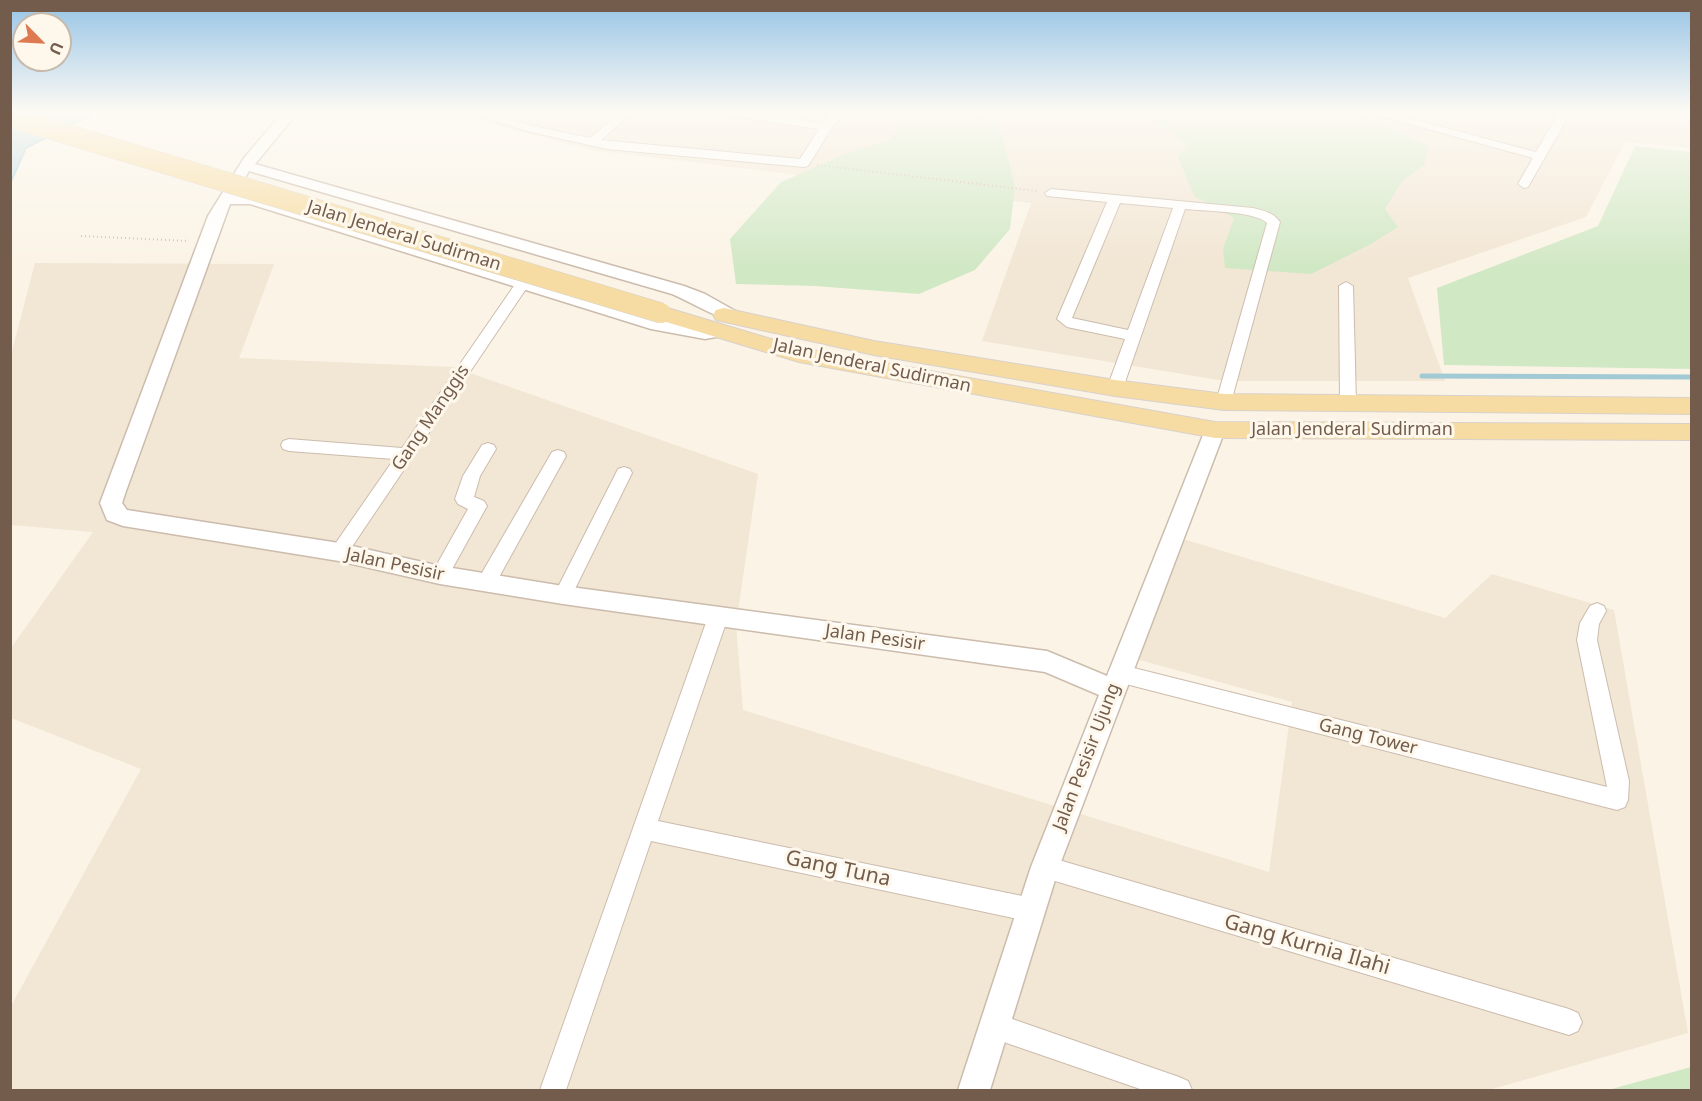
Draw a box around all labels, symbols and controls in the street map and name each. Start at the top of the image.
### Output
north arrow [12,12,72,72]
text: U [44,38,69,59]
street label: Jalan Jenderal Sudirman [304,196,504,276]
street label: Jalan Jenderal Sudirman [771,334,973,398]
street label: Gang Manggis [388,361,474,475]
street label: Jalan Jenderal Sudirman [1251,419,1453,441]
street label: Jalan Pesisir [344,544,446,586]
street label: Jalan Pesisir [824,620,926,656]
street label: Jalan Pesisir Ujung [1049,680,1125,834]
street label: Gang Tower [1316,714,1420,760]
street label: Gang Tuna [783,846,893,892]
street label: Gang Kurnia Ilahi [1221,909,1393,981]

